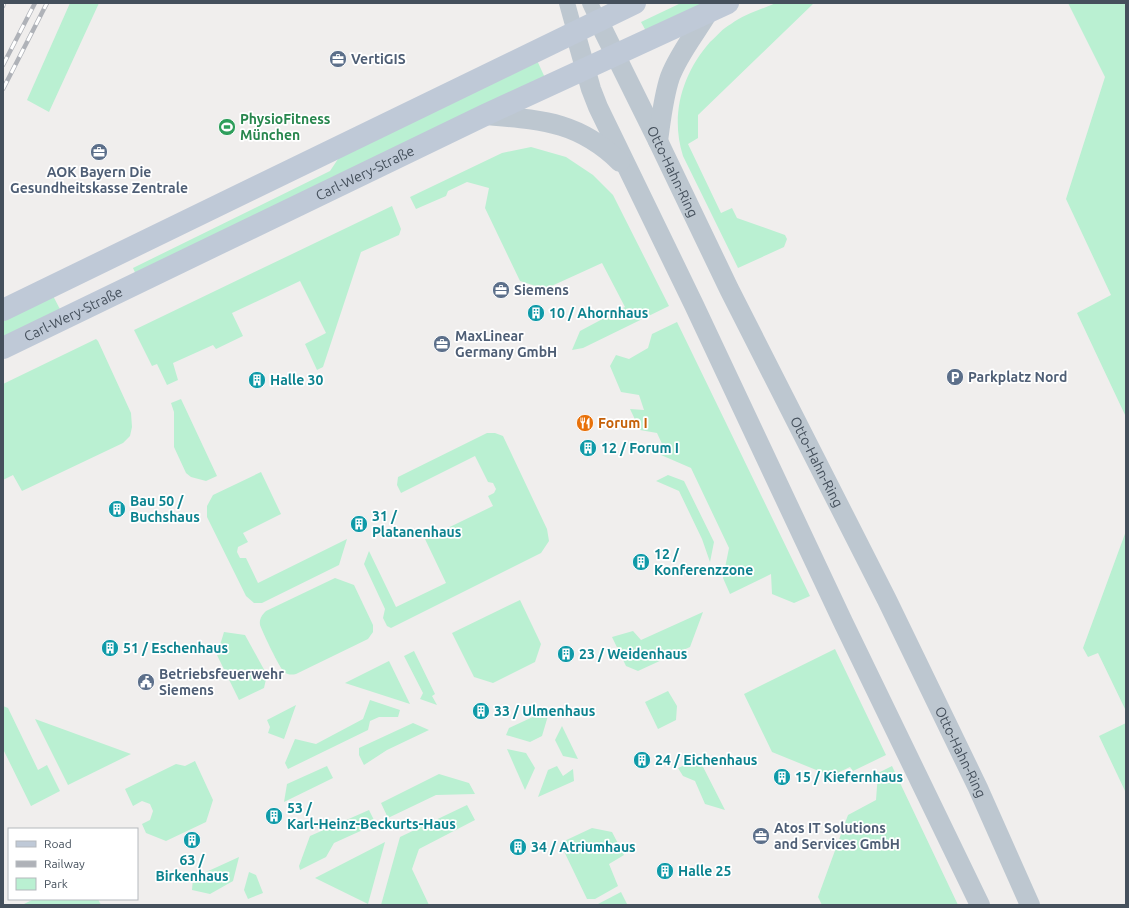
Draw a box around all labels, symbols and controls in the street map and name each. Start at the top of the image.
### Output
office icon: VertiGIS [328,49,348,69]
place label: VertiGIS [351,51,406,67]
place label: PhysioFitness München [240,111,331,143]
sports icon: PhysioFitness München [217,117,237,137]
street label: Otto-Hahn-Ring [644,123,701,220]
office icon: AOK Bayern Die Gesundheitskasse Zentrale [89,142,109,162]
street label: Carl-Wery-Straße [313,142,417,204]
place label: AOK Bayern Die Gesundheitskasse Zentrale [10,164,188,196]
office icon: Siemens [491,280,511,300]
place label: Siemens [514,282,569,298]
street label: Carl-Wery-Straße [21,284,125,345]
building icon: 10 / Ahornhaus [526,303,546,323]
place label: 10 / Ahornhaus [549,305,649,321]
place label: MaxLinear Germany GmbH [455,328,557,360]
office icon: MaxLinear Germany GmbH [432,334,452,354]
parking icon: Parkplatz Nord [945,367,965,387]
place label: Parkplatz Nord [968,369,1067,385]
building icon: Halle 30 [247,370,267,390]
place label: Halle 30 [270,372,324,388]
restaurant icon: Forum I [575,413,595,433]
street label: Otto-Hahn-Ring [787,414,846,510]
place label: Forum I [598,415,648,431]
building icon: 12 / Forum I [578,438,598,458]
place label: 12 / Forum I [601,440,679,456]
place label: Bau 50 / Buchshaus [130,493,200,525]
building icon: Bau 50 / Buchshaus [107,499,127,519]
place label: 31 / Platanenhaus [372,508,462,540]
building icon: 31 / Platanenhaus [349,514,369,534]
place label: 12 / Konferenzzone [654,546,753,578]
building icon: 12 / Konferenzzone [631,552,651,572]
building icon: 51 / Eschenhaus [100,638,120,658]
place label: 51 / Eschenhaus [123,640,229,656]
building icon: 23 / Weidenhaus [556,644,576,664]
place label: 23 / Weidenhaus [579,646,688,662]
place label: Betriebsfeuerwehr Siemens [159,666,284,698]
public building icon: Betriebsfeuerwehr Siemens [136,672,156,692]
building icon: 33 / Ulmenhaus [471,701,491,721]
place label: 33 / Ulmenhaus [494,703,596,719]
street label: Otto-Hahn-Ring [932,704,989,800]
building icon: 24 / Eichenhaus [632,750,652,770]
place label: 24 / Eichenhaus [655,752,758,768]
building icon: 15 / Kiefernhaus [772,767,792,787]
place label: 15 / Kiefernhaus [795,769,903,785]
place label: 53 / Karl-Heinz-Beckurts-Haus [287,800,456,832]
building icon: 53 / Karl-Heinz-Beckurts-Haus [264,806,284,826]
place label: Atos IT Solutions and Services GmbH [774,820,900,852]
office icon: Atos IT Solutions and Services GmbH [751,826,771,846]
legend [8,828,138,900]
building icon: 63 / Birkenhaus [182,830,202,850]
text: Road [44,837,72,850]
building icon: 34 / Atriumhaus [508,837,528,857]
place label: 34 / Atriumhaus [531,839,636,855]
place label: 63 / Birkenhaus [155,852,229,884]
text: Railway [44,857,85,870]
building icon: Halle 25 [655,861,675,881]
place label: Halle 25 [678,863,732,879]
text: Park [44,877,68,890]

